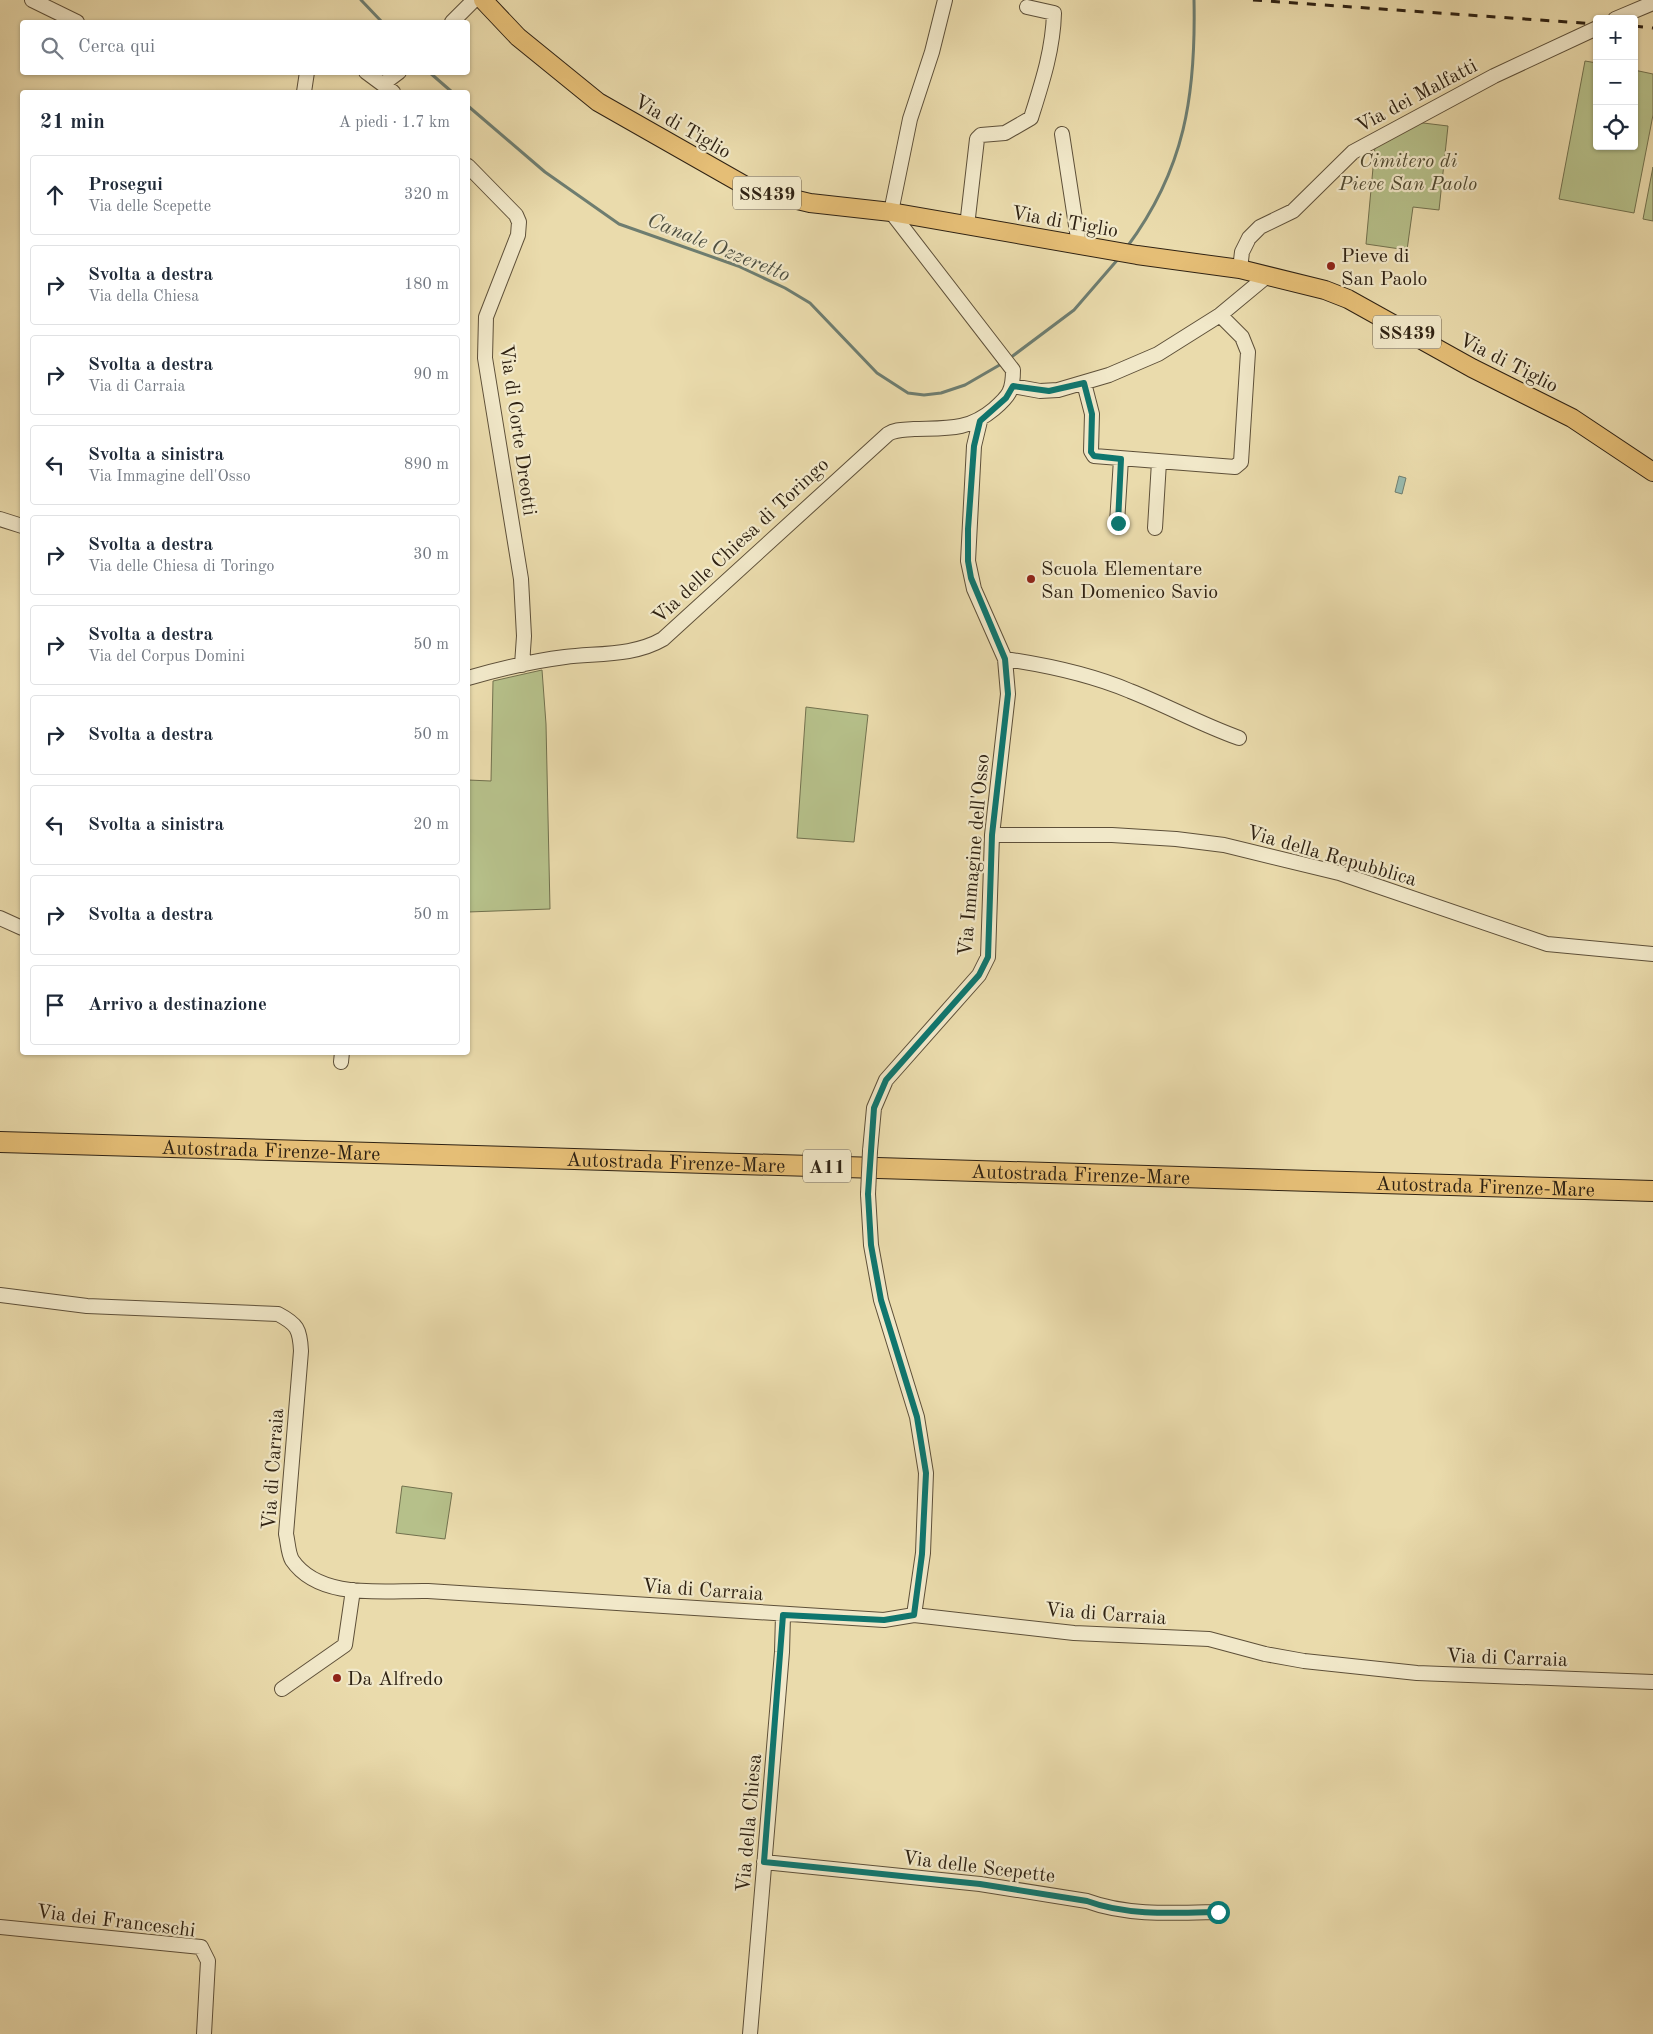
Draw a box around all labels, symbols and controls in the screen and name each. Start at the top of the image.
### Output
map controls [1593,15,1638,150]
button: + [1593,15,1638,60]
search box [20,20,470,75]
icon: search [38,34,66,62]
text: Cerca qui [78,38,155,57]
street label: Via dei Malfatti [1353,56,1481,137]
button: − [1593,60,1638,105]
street label: Via di Tiglio [630,92,734,163]
button: locate [1593,105,1638,150]
text: 21 min [40,112,105,133]
text: A piedi · 1.7 km [339,115,450,131]
park label: Cimitero di Pieve San Paolo [1338,152,1477,195]
text: Prosegui [88,176,163,195]
road number: SS439 [733,177,801,210]
icon: ahead [41,181,69,209]
text: 320 m [404,187,449,203]
text: Via delle Scepette [88,199,211,215]
street label: Via di Tiglio [1010,204,1120,242]
water label: Canale Ozzeretto [644,210,793,287]
place label: Pieve di San Paolo [1341,247,1428,290]
marker: Pieve di San Paolo [1325,260,1337,272]
text: Svolta a destra [88,266,213,285]
icon: right [41,271,69,299]
text: 180 m [404,277,449,293]
text: Via della Chiesa [88,289,199,305]
road number: SS439 [1373,316,1441,348]
street label: Via di Tiglio [1455,330,1561,397]
street label: Via di Corte Dreotti [495,343,539,517]
text: Svolta a destra [88,356,213,375]
icon: right [41,361,69,389]
text: 90 m [413,367,449,383]
text: Via di Carraia [88,379,185,395]
text: Svolta a sinistra [88,446,224,465]
icon: left [41,451,69,479]
street label: Via delle Chiesa di Toringo [649,455,833,628]
text: 890 m [404,457,449,473]
text: Via Immagine dell'Osso [88,469,251,485]
route end [1107,512,1130,535]
text: Svolta a destra [88,536,213,555]
icon: right [41,541,69,569]
text: 30 m [413,547,449,563]
text: Via delle Chiesa di Toringo [88,559,275,575]
place label: Scuola Elementare San Domenico Savio [1041,560,1218,603]
marker: Scuola Elementare San Domenico Savio [1025,573,1037,585]
text: Svolta a destra [88,626,213,645]
icon: right [41,631,69,659]
text: 50 m [413,637,449,653]
text: Via del Corpus Domini [88,649,245,665]
icon: right [41,721,69,749]
text: Svolta a destra [88,726,213,745]
text: 50 m [413,727,449,743]
street label: Via Immagine dell'Osso [956,753,994,957]
icon: left [41,811,69,839]
text: Svolta a sinistra [88,816,224,835]
text: 20 m [413,817,449,833]
street label: Via della Repubblica [1244,823,1419,891]
icon: right [41,901,69,929]
text: Svolta a destra [88,906,213,925]
text: 50 m [413,907,449,923]
icon: arrive [41,991,69,1019]
text: Arrivo a destinazione [88,996,267,1015]
street label: Autostrada Firenze-Mare [161,1139,381,1165]
road number: A11 [803,1150,851,1182]
street label: Autostrada Firenze-Mare [566,1151,786,1177]
street label: Autostrada Firenze-Mare [971,1163,1190,1189]
street label: Autostrada Firenze-Mare [1375,1175,1595,1201]
street label: Via di Carraia [260,1408,288,1531]
street label: Via di Carraia [641,1577,764,1605]
street label: Via di Carraia [1044,1601,1167,1629]
street label: Via di Carraia [1446,1647,1568,1671]
place label: Da Alfredo [347,1670,443,1690]
marker: Da Alfredo [331,1672,343,1684]
street label: Via della Chiesa [734,1753,766,1893]
street label: Via delle Scepette [901,1849,1056,1887]
route start [1207,1901,1230,1924]
street label: Via dei Franceschi [35,1902,196,1942]

